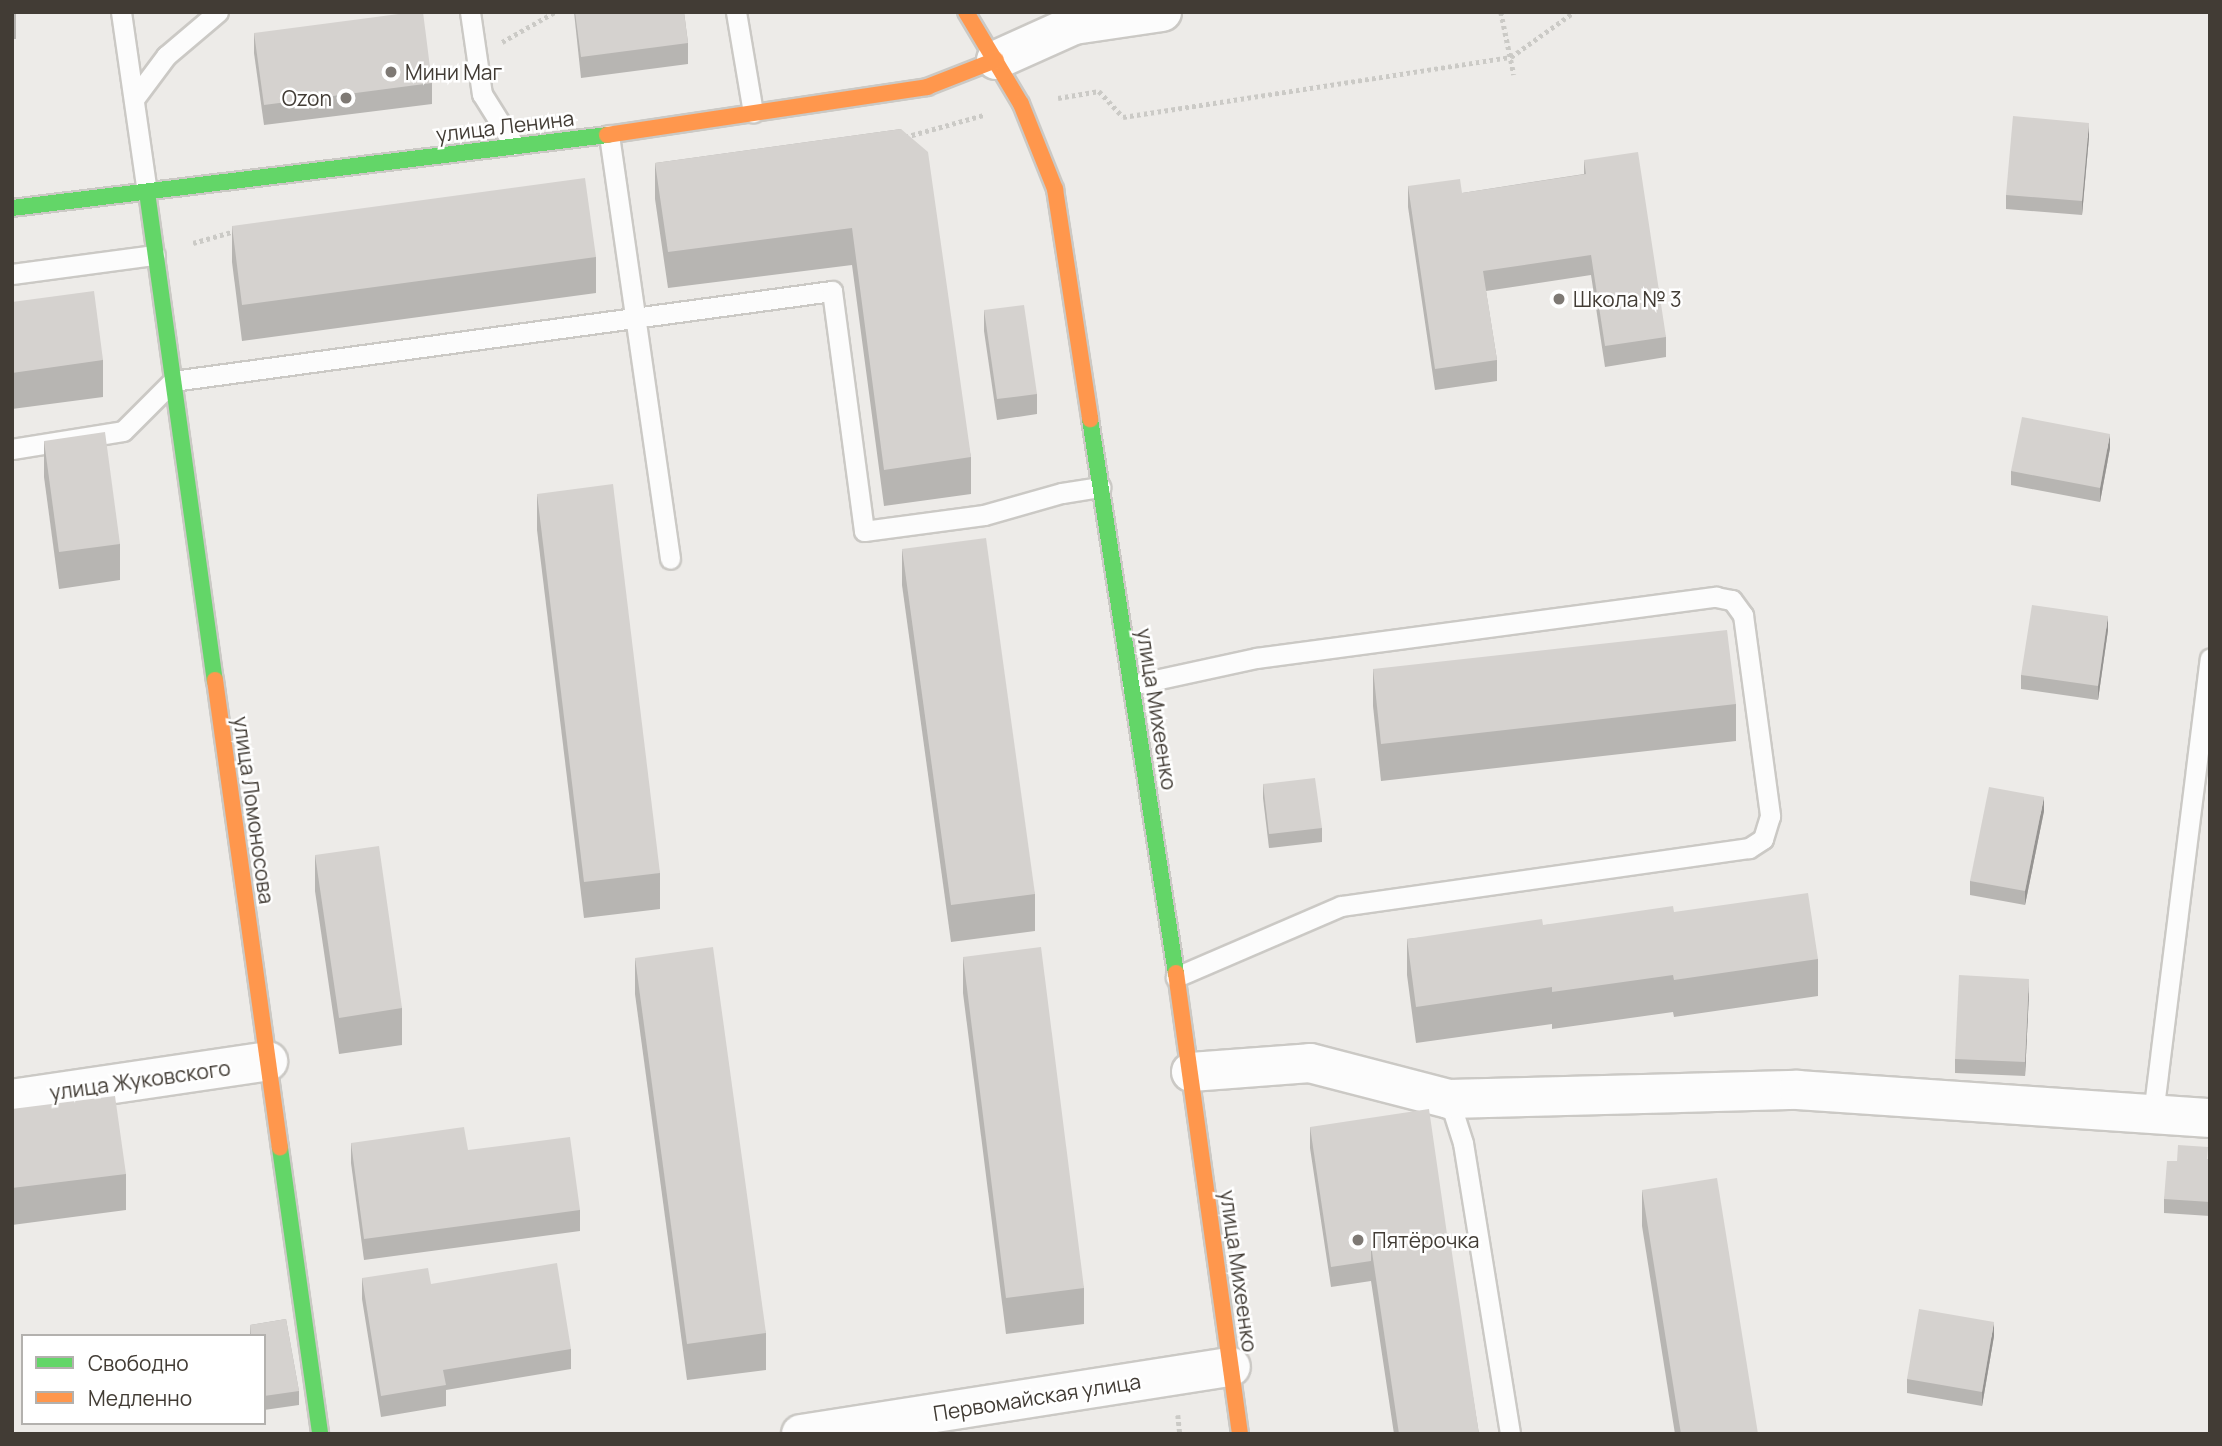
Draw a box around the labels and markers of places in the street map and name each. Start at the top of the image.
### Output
place label: Мини Маг [405,59,502,85]
marker: Мини Маг [383,64,399,80]
place label: Ozon [282,85,332,111]
marker: Ozon [338,90,354,106]
place label: Школа № 3 [1573,286,1682,312]
marker: Школа № 3 [1551,291,1567,307]
place label: Пятёрочка [1372,1227,1479,1253]
marker: Пятёрочка [1350,1232,1366,1248]

